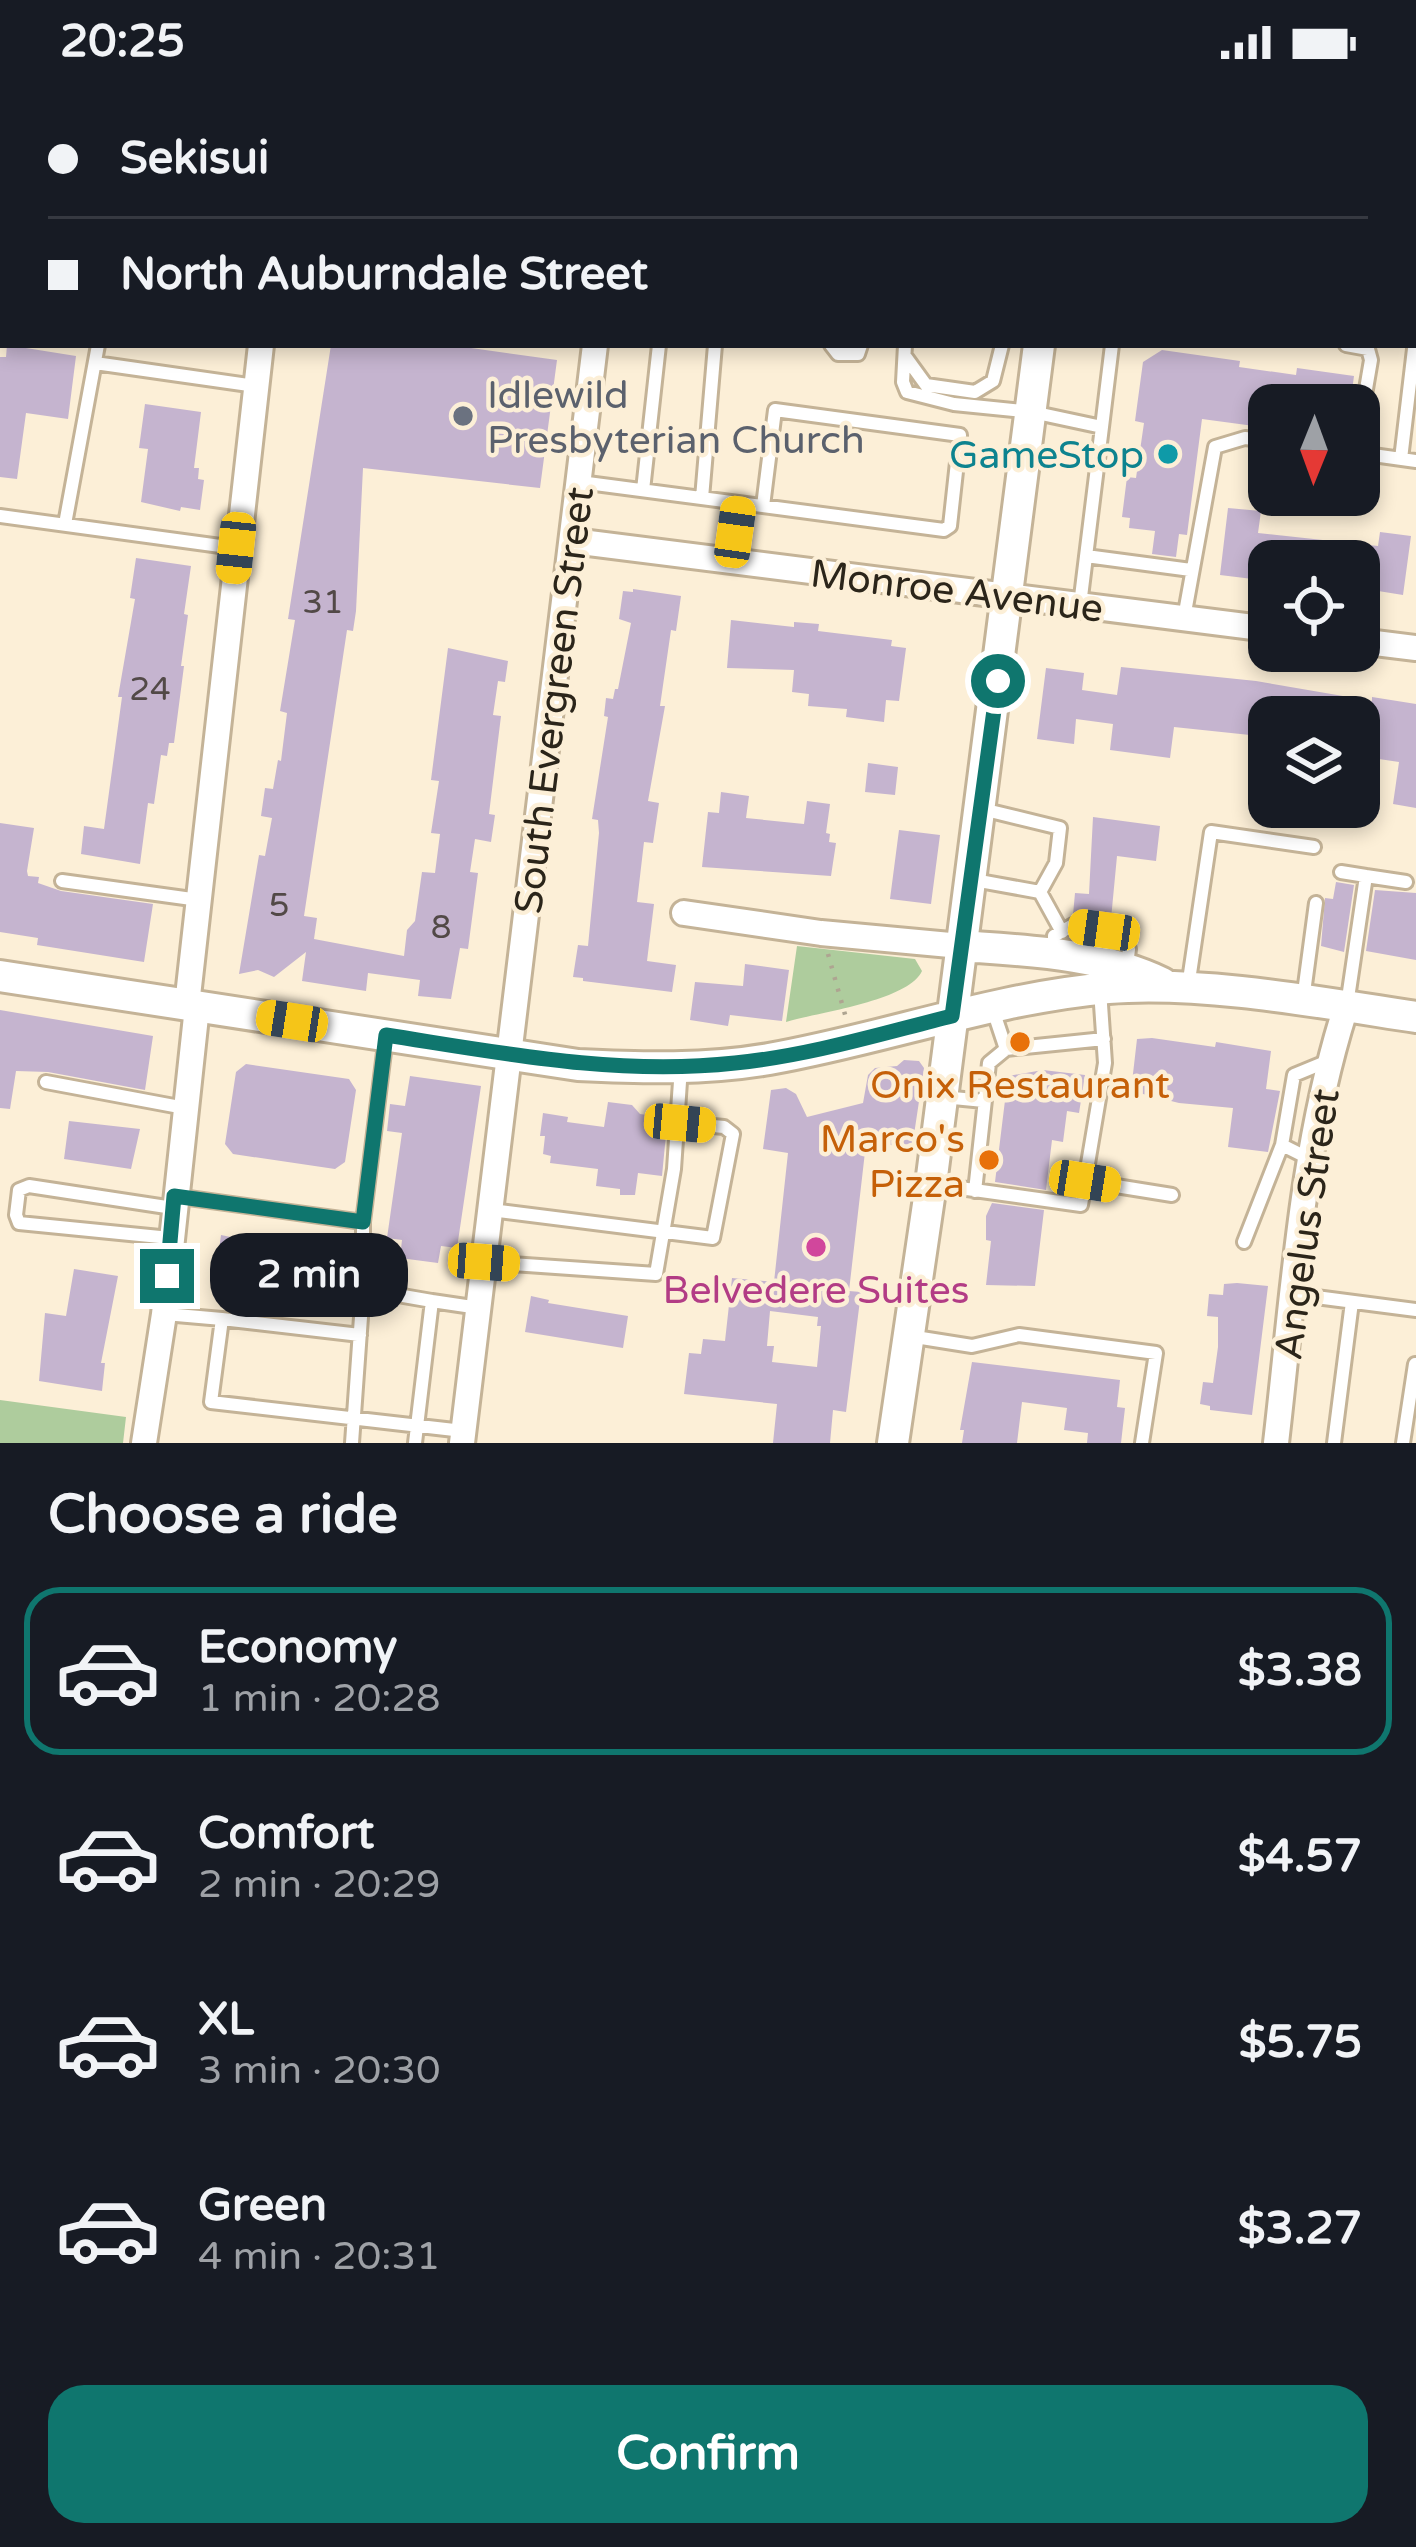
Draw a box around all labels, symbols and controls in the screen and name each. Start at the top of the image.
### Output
text: 20:25 [60,15,185,69]
text: Sekisui [120,132,269,186]
text: North Auburndale Street [120,248,648,302]
place label: Idlewild Presbyterian Church [487,372,865,464]
north arrow [1248,384,1380,516]
map controls [1248,384,1380,828]
marker: Idlewild Presbyterian Church [450,403,476,429]
place label: GameStop [949,432,1144,479]
marker: GameStop [1155,441,1181,467]
street label: South Evergreen Street [505,484,604,916]
car [712,494,758,570]
car [214,510,258,586]
button: locate [1248,540,1380,672]
street label: Monroe Avenue [808,550,1106,633]
house number: 31 [302,583,344,622]
route start [971,654,1025,708]
house number: 24 [129,670,171,709]
button: layers [1248,696,1380,828]
house number: 5 [269,886,289,925]
car [1066,907,1142,953]
house number: 8 [431,908,451,947]
car [254,998,330,1044]
marker: Onix Restaurant [1007,1029,1033,1055]
place label: Onix Restaurant [870,1062,1170,1109]
street label: Angelus Street [1265,1086,1350,1363]
car [643,1102,717,1144]
place label: Marco's Pizza [820,1116,965,1208]
marker: Marco's Pizza [976,1147,1002,1173]
car [1047,1158,1123,1204]
callout: 2 min [209,1234,407,1318]
marker: Belvedere Suites [803,1234,829,1260]
car [447,1242,521,1282]
route end [140,1249,194,1303]
text: 2 min [257,1251,361,1298]
place label: Belvedere Suites [663,1267,969,1314]
text: Choose a ride [48,1482,398,1547]
icon: car [54,1617,162,1725]
text: Economy [198,1621,397,1675]
text: $3.38 [1238,1644,1362,1698]
text: 1 min · 20:28 [198,1675,440,1722]
icon: car [54,1803,162,1911]
text: Comfort [198,1807,374,1861]
text: $4.57 [1238,1830,1362,1884]
text: 2 min · 20:29 [198,1861,440,1908]
icon: car [54,1989,162,2097]
text: XL [198,1993,254,2047]
text: $5.75 [1239,2016,1362,2070]
text: 3 min · 20:30 [198,2047,440,2094]
icon: car [54,2175,162,2283]
text: Green [198,2179,327,2233]
text: $3.27 [1238,2202,1362,2256]
text: 4 min · 20:31 [198,2233,440,2280]
button: Confirm [48,2385,1368,2523]

